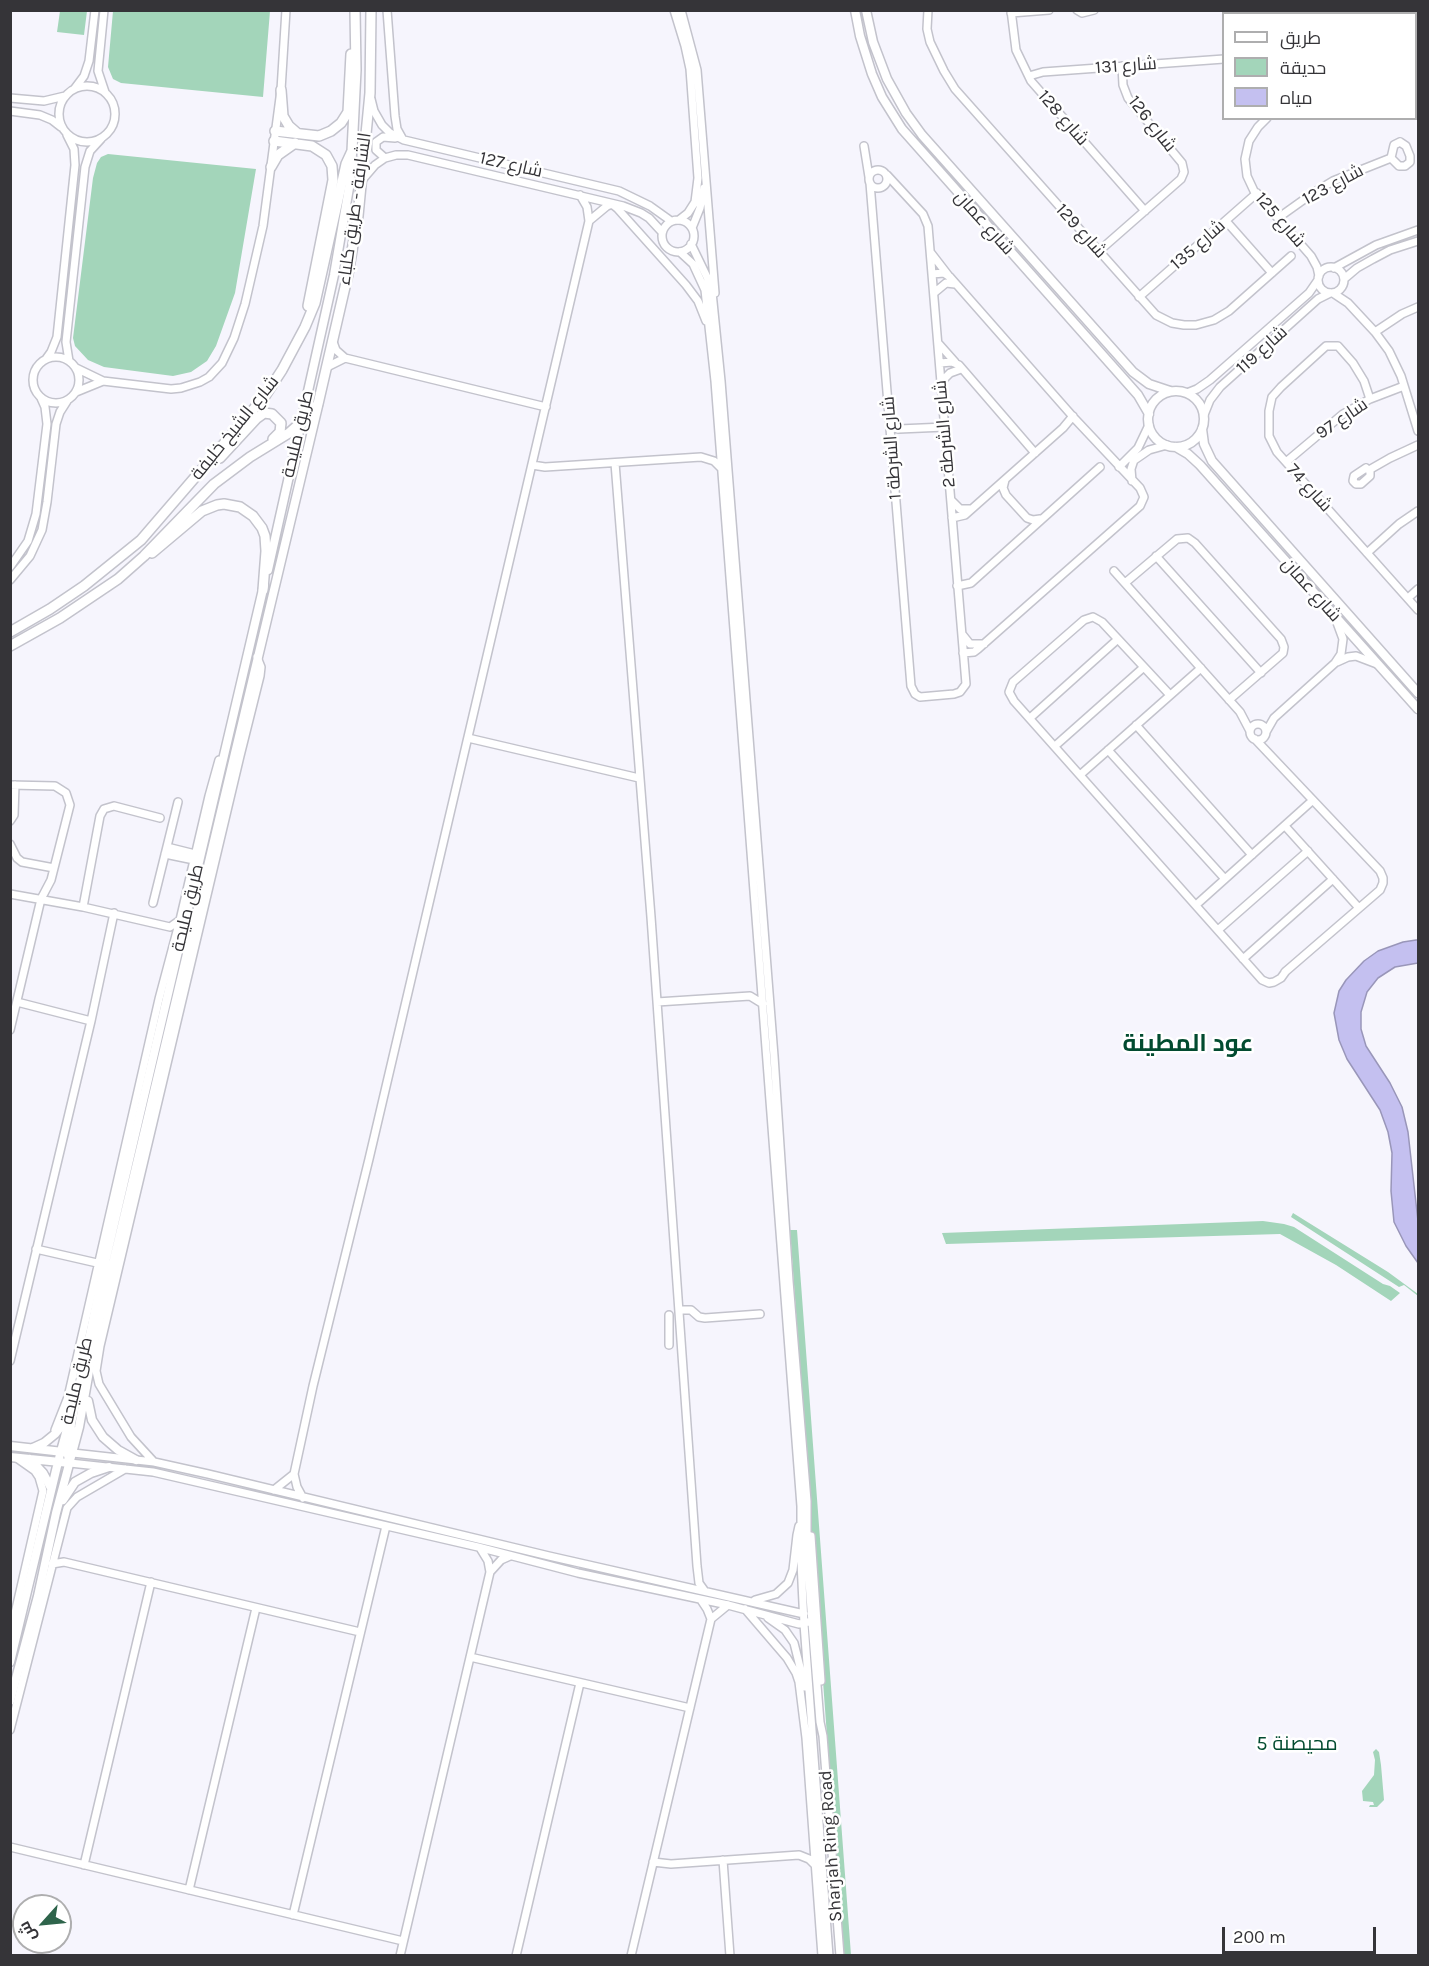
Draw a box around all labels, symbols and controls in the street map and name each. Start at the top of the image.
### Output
legend [1222,12,1417,120]
text: طريق [1280,27,1321,49]
street label: شارع 131 [1094,53,1158,79]
text: حديقة [1280,57,1326,79]
street label: شارع 128 [1033,86,1093,150]
text: مياه [1280,87,1313,109]
street label: شارع 126 [1123,91,1181,157]
street label: الشارقة - طريق كلباء [334,131,376,287]
street label: شارع 127 [477,147,545,183]
street label: شارع 123 [1299,160,1367,210]
street label: شارع عمان [949,186,1019,260]
street label: شارع 125 [1250,188,1310,252]
street label: شارع 129 [1051,199,1111,263]
street label: شارع 135 [1166,215,1230,275]
street label: شارع 119 [1232,321,1292,379]
street label: شارع الشيخ خليفة [186,371,284,485]
street label: شارع الشرطة 2 [930,379,960,489]
street label: طريق مليحة [277,388,319,480]
street label: شارع 97 [1312,394,1372,444]
street label: شارع الشرطة 1 [878,396,906,500]
street label: شارع 74 [1282,459,1336,517]
street label: شارع عمان [1276,553,1346,627]
street label: طريق مليحة [167,862,209,954]
district label: عود المطينة [1123,1030,1253,1058]
street label: طريق مليحة [56,1335,98,1427]
district label: محيصنة 5 [1256,1732,1338,1756]
street label: Sharjah Ring Road [815,1769,847,1923]
north arrow [12,1894,72,1954]
scale bar [1225,1915,1380,1953]
text: ش [14,1918,40,1945]
text: 200 m [1233,1926,1286,1948]

